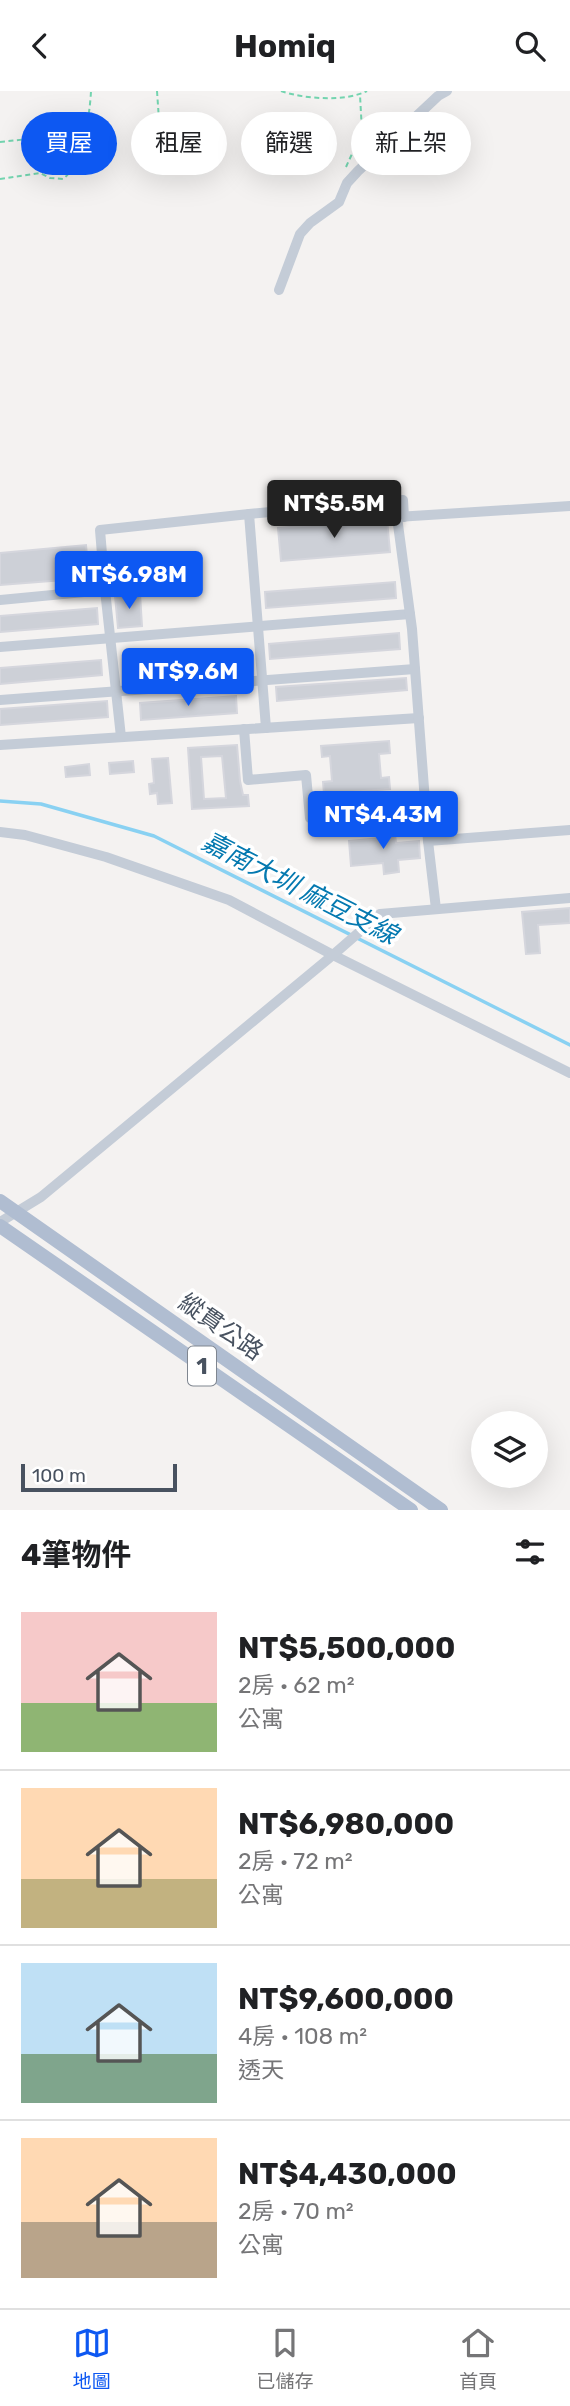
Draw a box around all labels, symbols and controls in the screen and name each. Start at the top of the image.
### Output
icon: back [21,27,59,65]
text: Homiq [234,27,336,65]
icon: search [511,27,549,65]
chip: 買屋 [21,112,117,175]
chip: 租屋 [131,112,227,175]
chip: 篩選 [241,112,337,175]
chip: 新上架 [351,112,471,175]
pin: NT$5.5M [269,481,399,540]
text: NT$5.5M [283,489,385,517]
pin: NT$6.98M [57,552,201,611]
text: NT$6.98M [71,560,187,588]
pin: NT$9.6M [123,649,253,708]
text: NT$9.6M [138,657,238,685]
pin: NT$4.43M [311,791,455,851]
text: NT$4.43M [324,800,442,828]
water label: 嘉南大圳 麻豆支線 [197,826,405,952]
street label: 縱貫公路 [174,1288,268,1366]
road number: 1 [188,1347,216,1385]
map controls [471,1411,548,1488]
button: layers [471,1411,548,1488]
scale bar [21,1461,177,1493]
text: 100 m [32,1464,86,1487]
icon: filters [511,1533,549,1571]
text: 4筆物件 [21,1537,132,1573]
text: NT$5,500,000 [238,1630,455,1666]
icon: home [77,1640,161,1724]
text: 2房 · 62 m² [238,1671,355,1699]
text: 公寓 [238,1705,284,1733]
text: NT$6,980,000 [238,1806,454,1842]
icon: home [77,1816,161,1900]
text: 2房 · 72 m² [238,1847,353,1875]
text: 公寓 [238,1881,284,1909]
text: NT$9,600,000 [238,1981,454,2017]
icon: home [77,1991,161,2075]
text: 4房 · 108 m² [238,2022,367,2050]
text: 透天 [238,2056,284,2084]
text: NT$4,430,000 [238,2156,457,2192]
icon: home [77,2166,161,2250]
text: 2房 · 70 m² [238,2197,354,2225]
text: 公寓 [238,2231,284,2259]
tab: 地圖 [73,2324,111,2393]
tab: 已儲存 [256,2324,313,2393]
tab: 首頁 [459,2324,497,2393]

